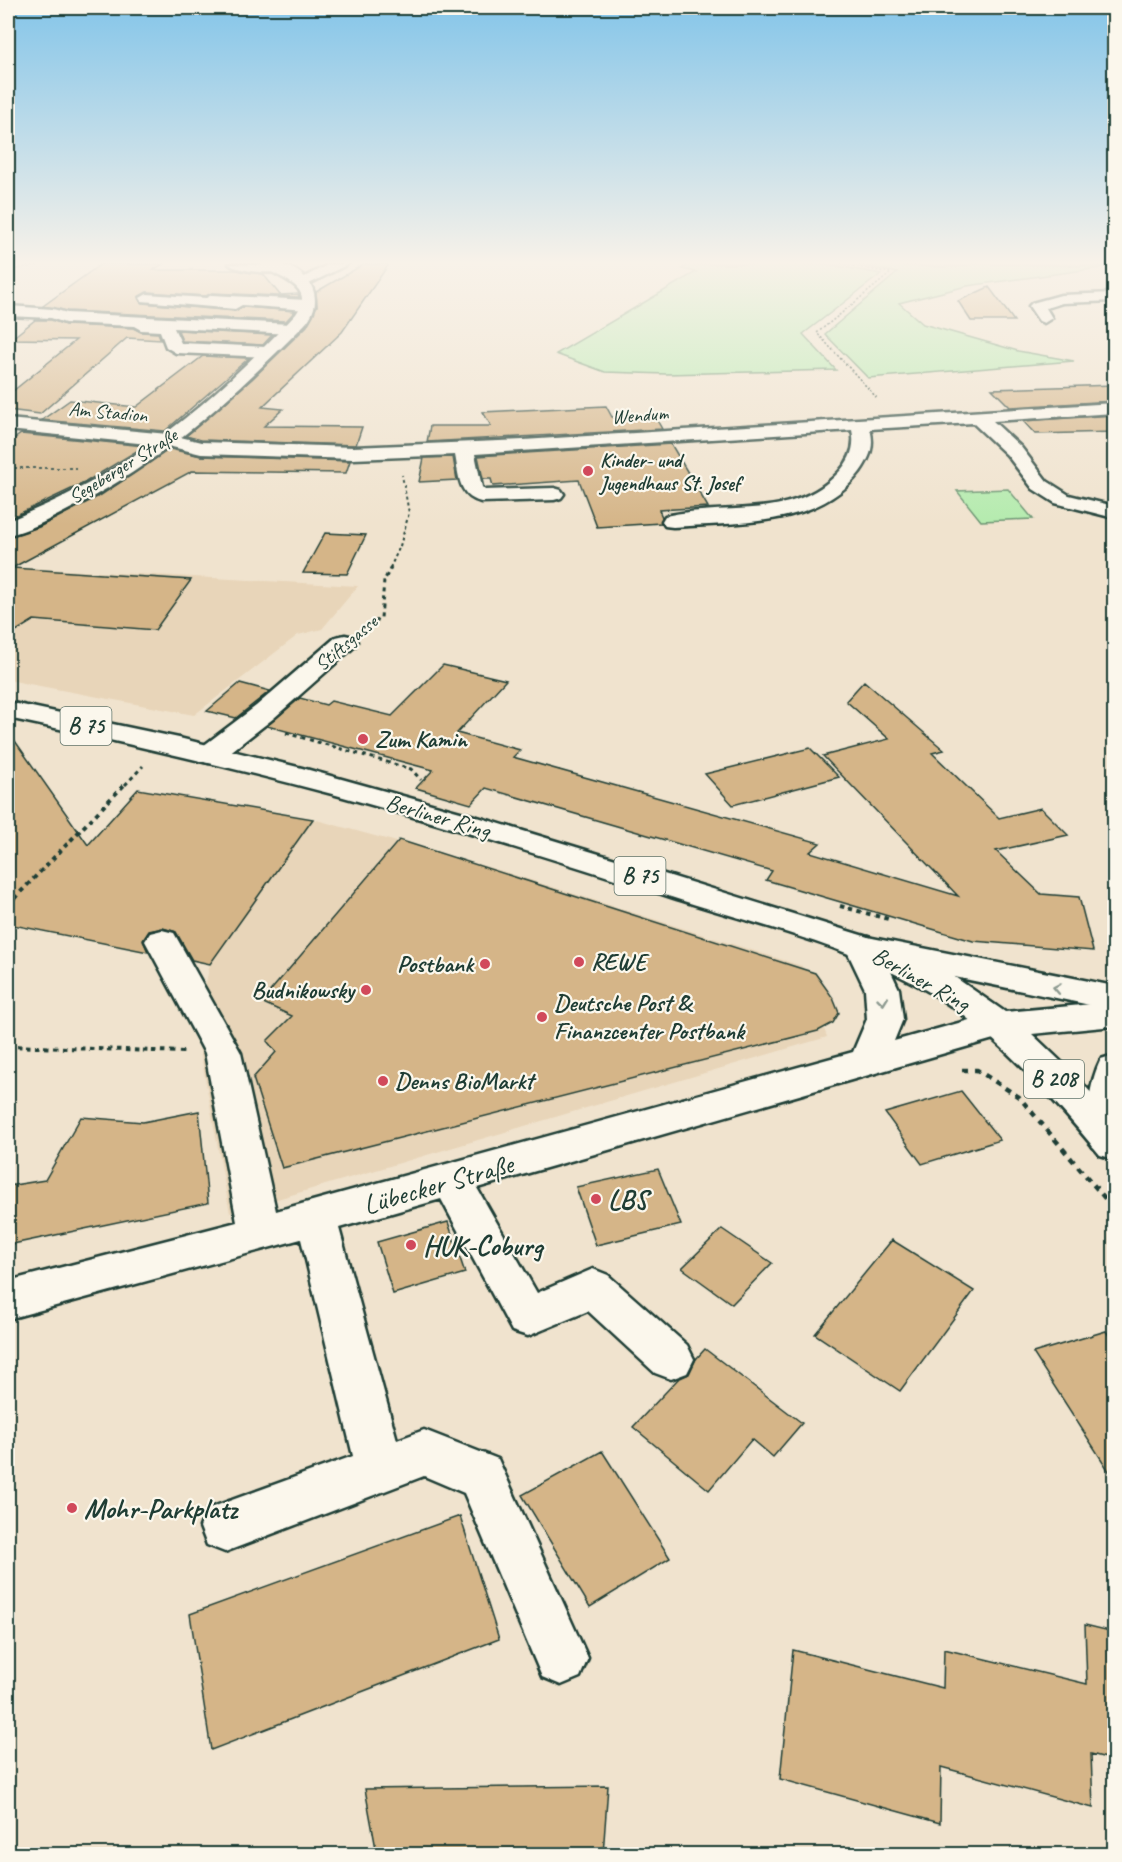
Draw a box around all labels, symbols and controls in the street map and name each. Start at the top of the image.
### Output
street label: Am Stadion [68,396,149,428]
street label: Wendum [611,401,670,429]
street label: Segeberger Straße [64,422,183,509]
place label: Kinder- und Jugendhaus St. Josef [598,448,745,496]
marker: Kinder- und Jugendhaus St. Josef [581,464,595,478]
street label: Stiftsgasse [310,609,384,676]
road number: B 75 [60,707,112,745]
place label: Zum Kamin [375,724,469,754]
marker: Zum Kamin [356,732,370,746]
street label: Berliner Ring [382,787,495,846]
road number: B 75 [614,857,666,895]
street label: Berliner Ring [867,940,976,1019]
place label: REWE [591,947,650,977]
place label: Postbank [397,949,475,979]
marker: REWE [572,955,586,969]
marker: Postbank [478,957,492,971]
place label: Budnikowsky [252,975,357,1005]
one-way arrow [1052,982,1062,995]
marker: Budnikowsky [359,983,373,997]
place label: Deutsche Post & Finanzcenter Postbank [554,988,746,1046]
one-way arrow [876,997,889,1006]
marker: Deutsche Post & Finanzcenter Postbank [535,1010,549,1024]
road number: B 208 [1024,1060,1084,1098]
place label: Denns BioMarkt [395,1066,537,1096]
marker: Denns BioMarkt [376,1074,390,1088]
street label: Lübecker Straße [359,1145,519,1222]
place label: LBS [608,1182,653,1217]
marker: LBS [589,1192,603,1206]
place label: HUK-Coburg [423,1228,545,1263]
marker: HUK-Coburg [404,1238,418,1252]
place label: Mohr-Parkplatz [84,1491,239,1526]
marker: Mohr-Parkplatz [65,1501,79,1515]

